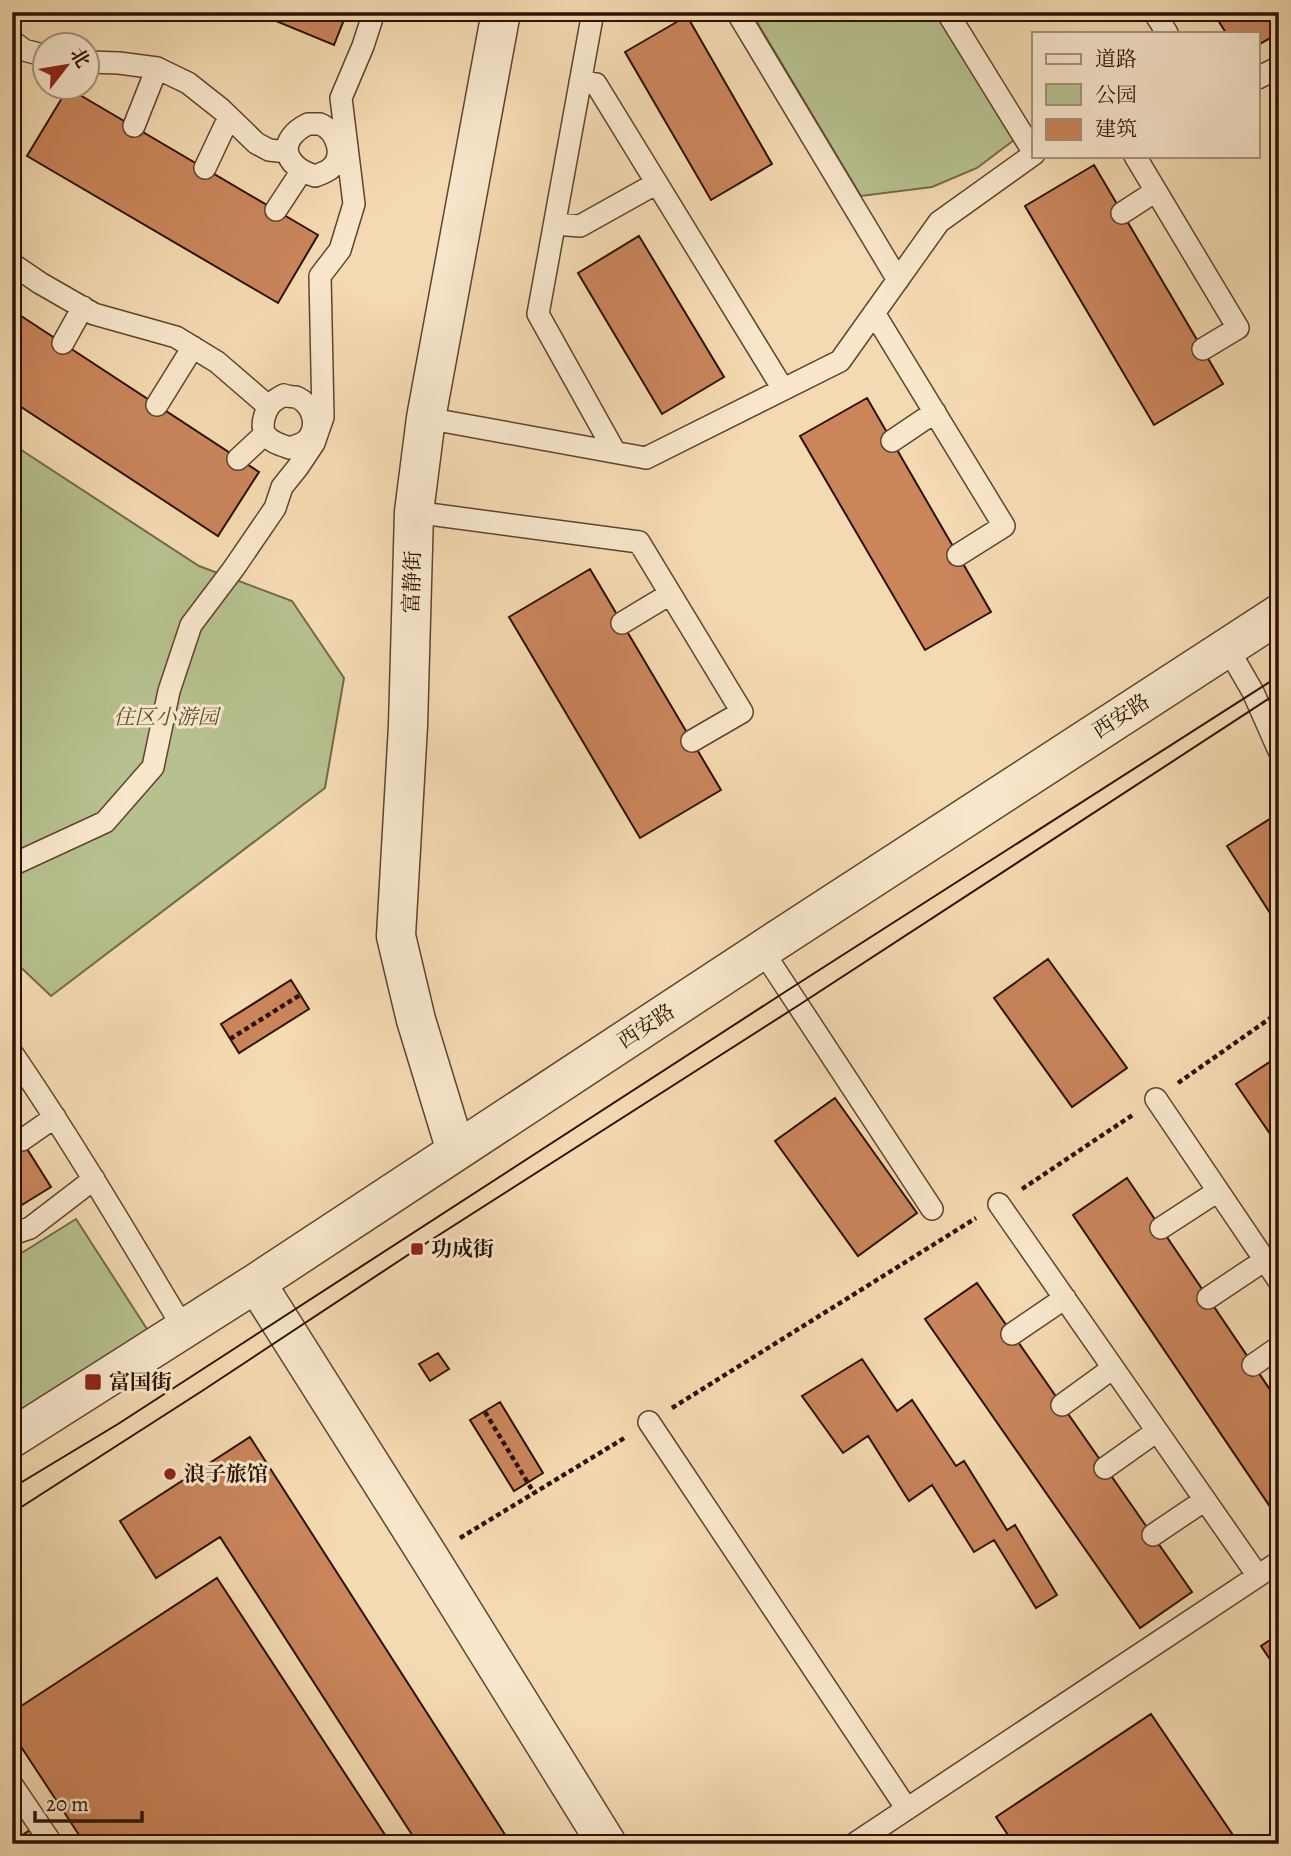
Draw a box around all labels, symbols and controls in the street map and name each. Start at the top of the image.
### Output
north arrow [32,32,102,102]
legend [1032,32,1260,158]
text: 北 [64,43,96,73]
text: 道路 [1095,45,1137,73]
text: 公园 [1095,81,1137,109]
text: 建筑 [1095,115,1137,143]
street label: 富静街 [397,550,427,614]
street label: 西安路 [1087,687,1155,745]
park label: 住区小游园 [114,703,221,731]
street label: 西安路 [612,997,680,1055]
place label: 功成街 [431,1235,494,1263]
marker: 功成街 [409,1241,425,1257]
place label: 富国街 [109,1368,172,1396]
marker: 富国街 [83,1372,103,1392]
place label: 浪子旅馆 [184,1460,268,1488]
marker: 浪子旅馆 [162,1466,178,1482]
scale bar [35,1779,142,1823]
text: 20 m [46,1790,89,1818]

